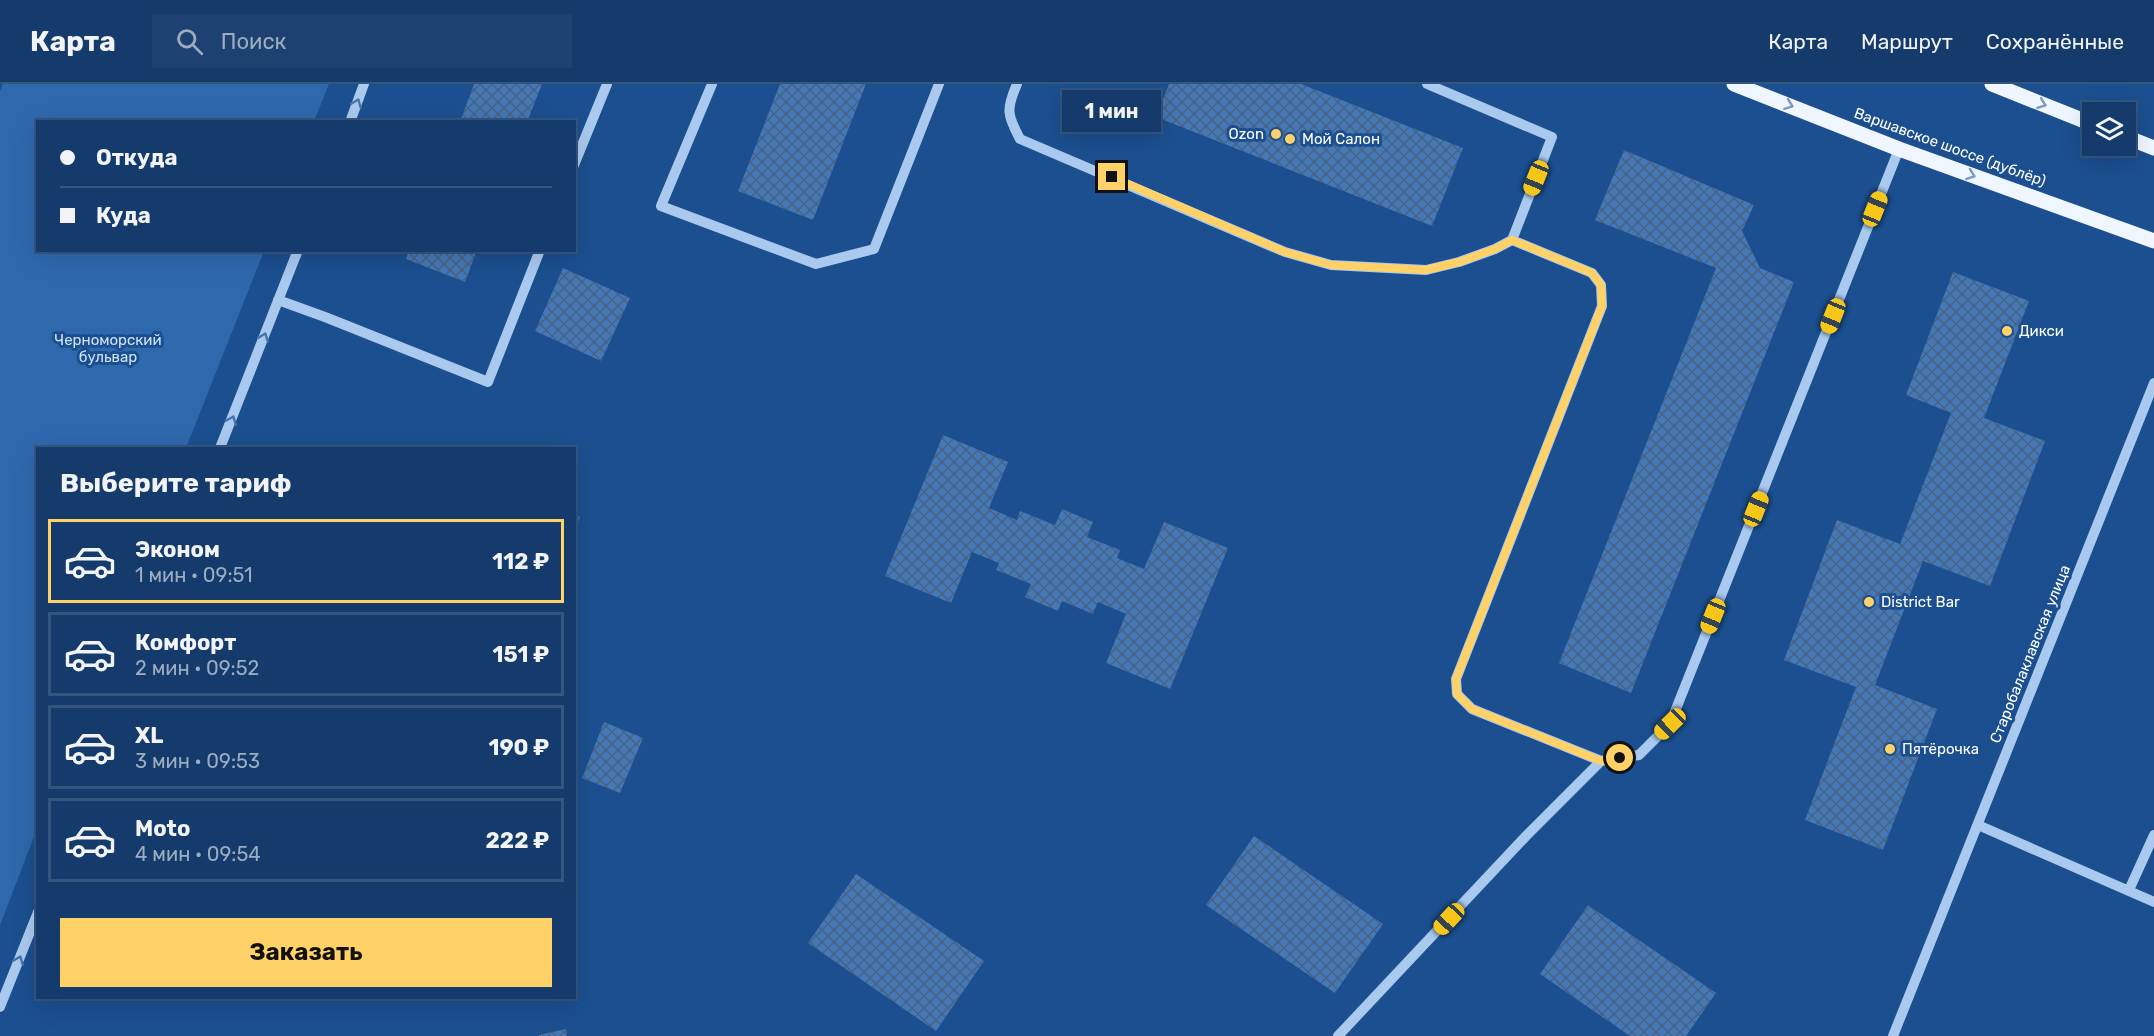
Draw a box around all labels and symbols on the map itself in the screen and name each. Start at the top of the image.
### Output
callout: 1 мин [1062,90,1162,132]
one-way arrow [2036,97,2047,109]
one-way arrow [350,98,362,109]
one-way arrow [1783,98,1793,111]
street label: Варшавское шоссе (дублёр) [1852,104,2048,190]
place label: Ozon [1229,125,1264,143]
marker: Ozon [1269,127,1283,141]
place label: Мой Салон [1302,130,1380,148]
marker: Мой Салон [1283,132,1297,146]
car [1521,158,1551,198]
route end [1098,163,1125,190]
one-way arrow [1965,167,1976,180]
car [1860,189,1890,229]
car [1818,296,1848,336]
place label: Дикси [2019,322,2064,340]
marker: Дикси [2000,324,2014,338]
park label: Черноморский бульвар [54,331,162,366]
one-way arrow [257,332,269,343]
one-way arrow [225,415,237,426]
car [1741,489,1771,529]
street label: Старобалаклавская улица [1986,562,2074,746]
place label: District Bar [1881,593,1960,611]
marker: District Bar [1862,595,1876,609]
car [1698,596,1728,636]
car [1651,705,1689,743]
place label: Пятёрочка [1902,740,1979,758]
marker: Пятёрочка [1883,742,1897,756]
route start [1606,744,1633,771]
car [1430,900,1468,938]
one-way arrow [12,955,24,966]

